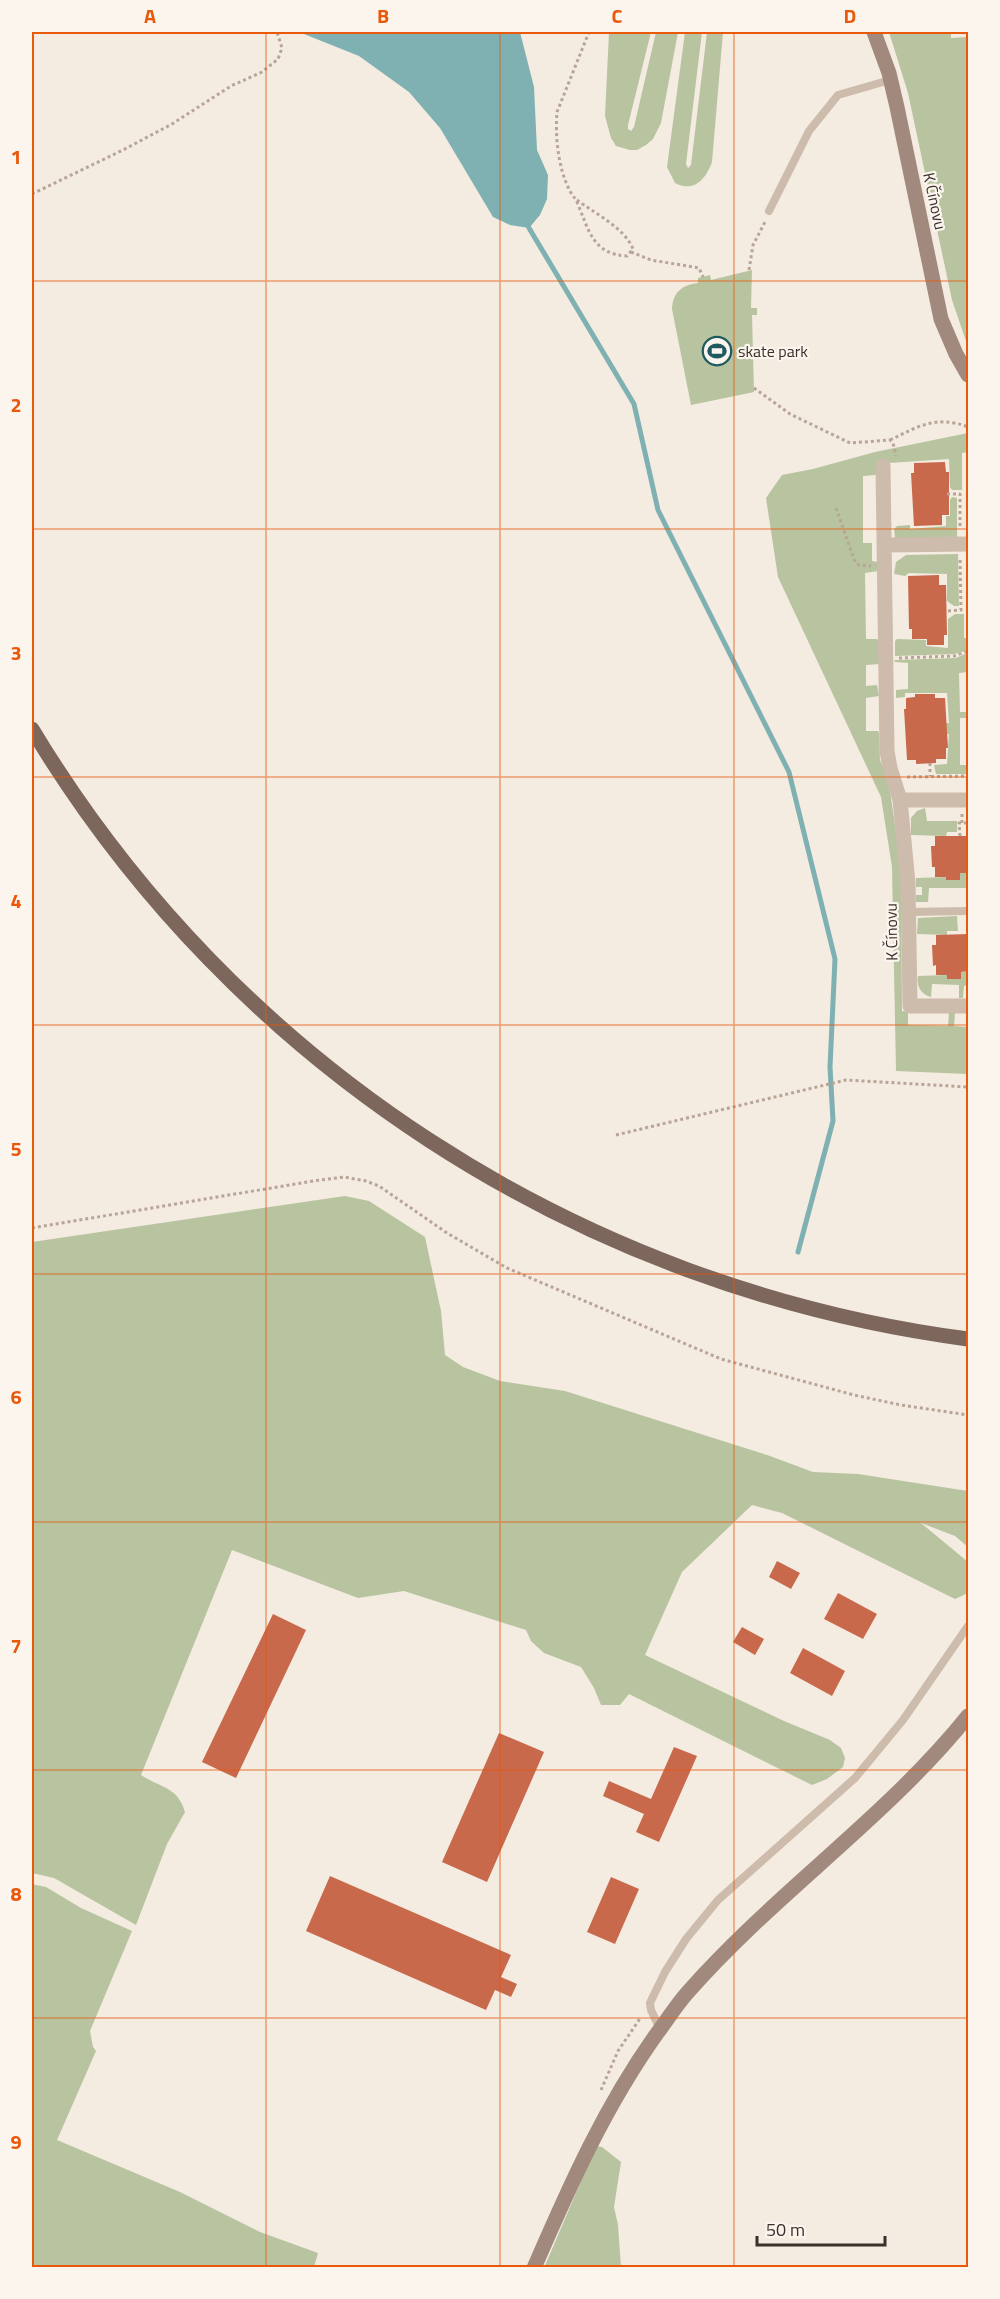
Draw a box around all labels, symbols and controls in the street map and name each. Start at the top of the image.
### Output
text: A [144,0,156,31]
text: B [377,0,389,31]
text: C [612,0,623,31]
text: D [844,0,856,31]
text: 1 [10,141,22,172]
street label: K Čínovu [917,170,953,232]
sports icon: skate park [701,335,733,367]
place label: skate park [738,339,808,363]
text: 2 [10,389,22,420]
text: 3 [10,637,22,668]
text: 4 [10,885,22,916]
street label: K Čínovu [878,903,904,961]
text: 5 [10,1133,22,1164]
text: 6 [10,1381,22,1412]
text: 7 [10,1630,22,1661]
text: 8 [10,1878,22,1909]
text: 9 [10,2126,22,2157]
scale bar [757,2209,884,2247]
text: 50 m [766,2216,805,2243]

